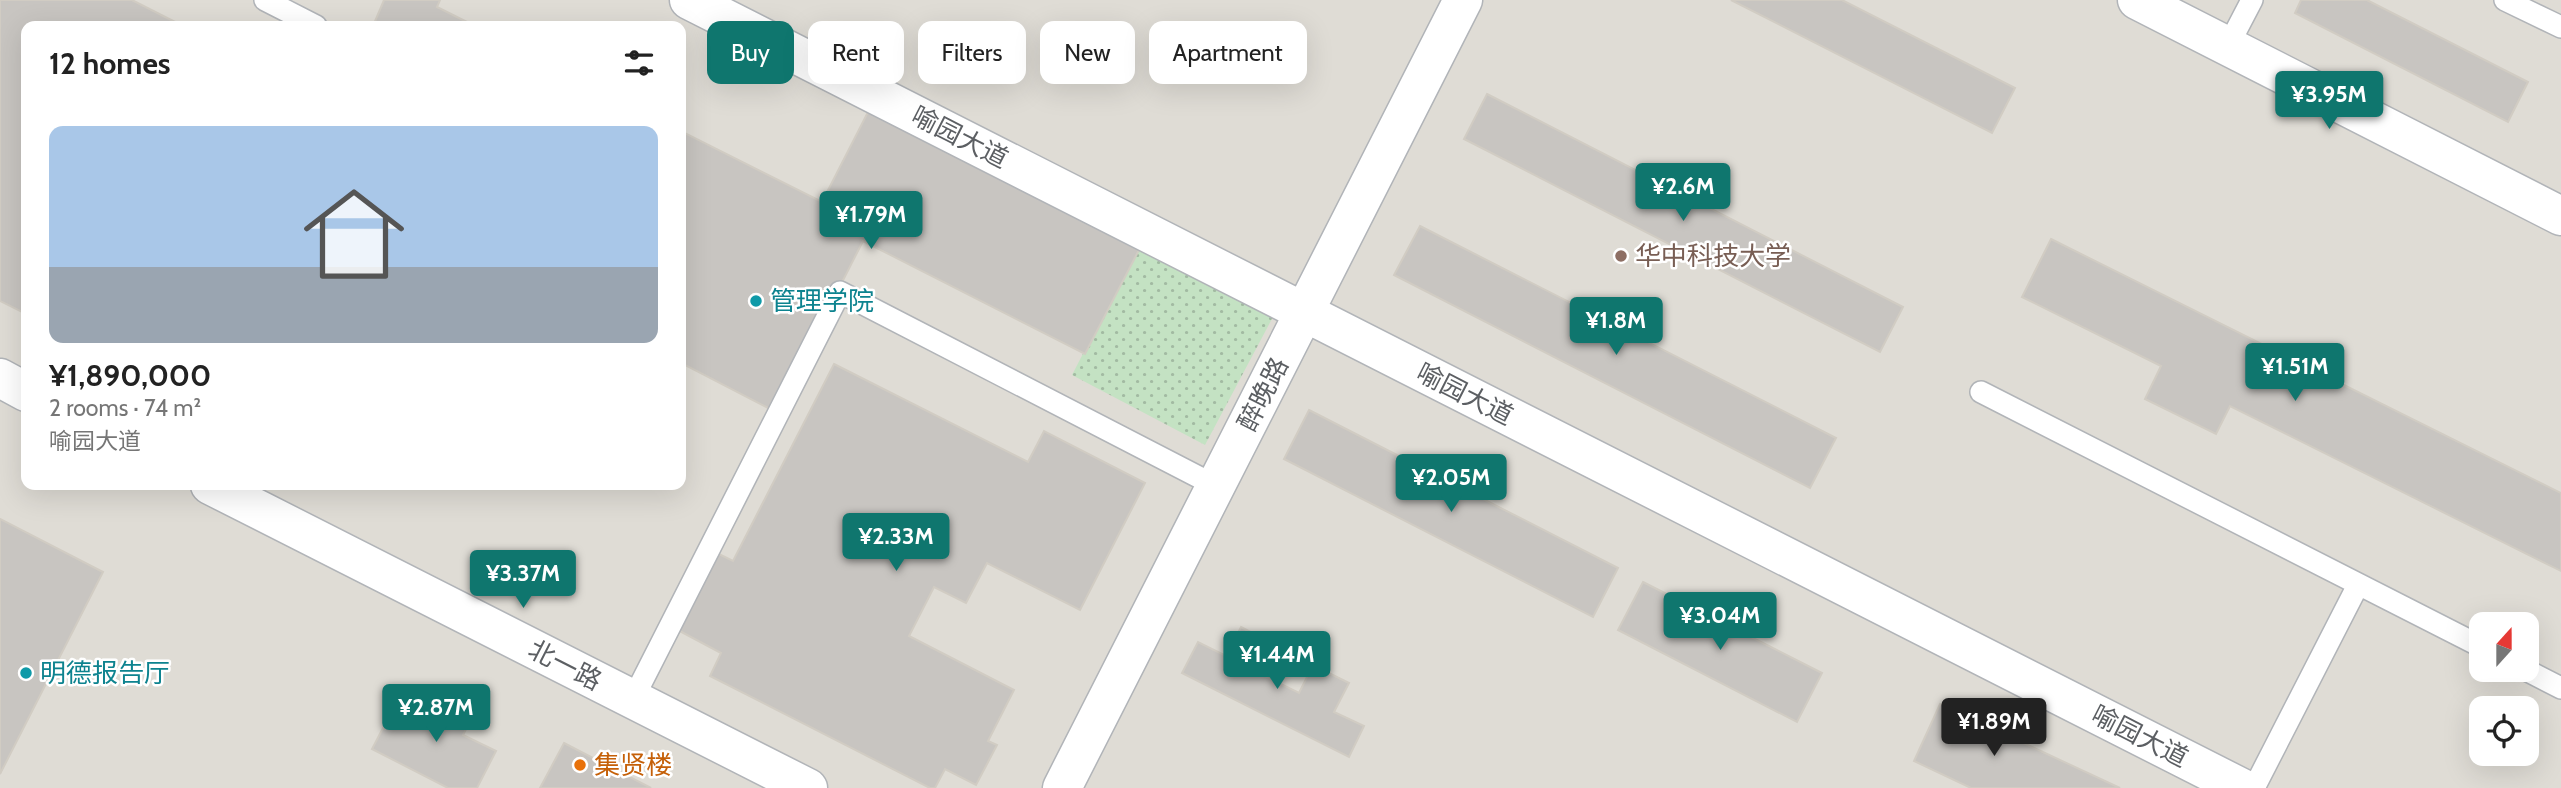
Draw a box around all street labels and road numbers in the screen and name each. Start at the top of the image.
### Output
street label: 喻园大道 [906,99,1014,175]
street label: 醉晚路 [1231,352,1295,436]
street label: 喻园大道 [1411,356,1519,432]
street label: 北一路 [523,633,607,697]
street label: 喻园大道 [2086,698,2194,774]

